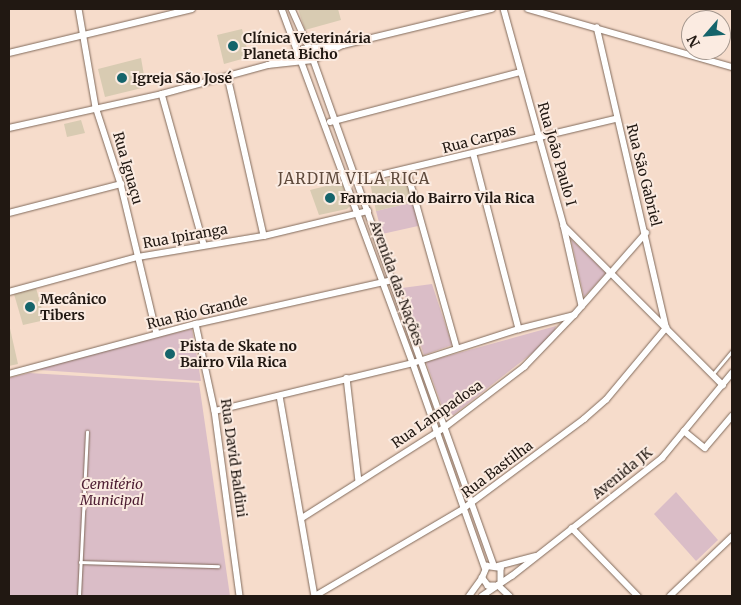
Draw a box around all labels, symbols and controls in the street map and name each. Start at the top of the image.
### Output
north arrow [681,10,731,60]
place label: Clínica Veterinária Planeta Bicho [243,30,371,62]
text: N [683,32,704,50]
marker: Clínica Veterinária Planeta Bicho [227,40,239,52]
place label: Igreja São José [132,70,232,86]
marker: Igreja São José [116,72,128,84]
street label: Rua João Paulo I [534,100,580,208]
street label: Rua Carpas [440,121,518,157]
street label: Rua São Gabriel [623,122,665,228]
street label: Rua Iguaçu [110,130,146,206]
district label: JARDIM VILA RICA [276,170,432,188]
place label: Farmacia do Bairro Vila Rica [340,190,535,206]
marker: Farmacia do Bairro Vila Rica [324,192,336,204]
street label: Avenida das Nações [367,218,427,348]
street label: Rua Ipiranga [141,220,229,252]
place label: Mecânico Tibers [40,291,106,324]
street label: Rua Rio Grande [145,291,249,333]
marker: Mecânico Tibers [24,301,36,313]
place label: Pista de Skate no Bairro Vila Rica [180,338,297,371]
marker: Pista de Skate no Bairro Vila Rica [164,348,176,360]
street label: Rua Lampadosa [388,376,486,452]
street label: Rua David Baldini [217,398,251,518]
street label: Rua Bastilha [458,437,536,501]
street label: Avenida JK [589,444,655,502]
park label: Cemitério Municipal [80,476,144,508]

